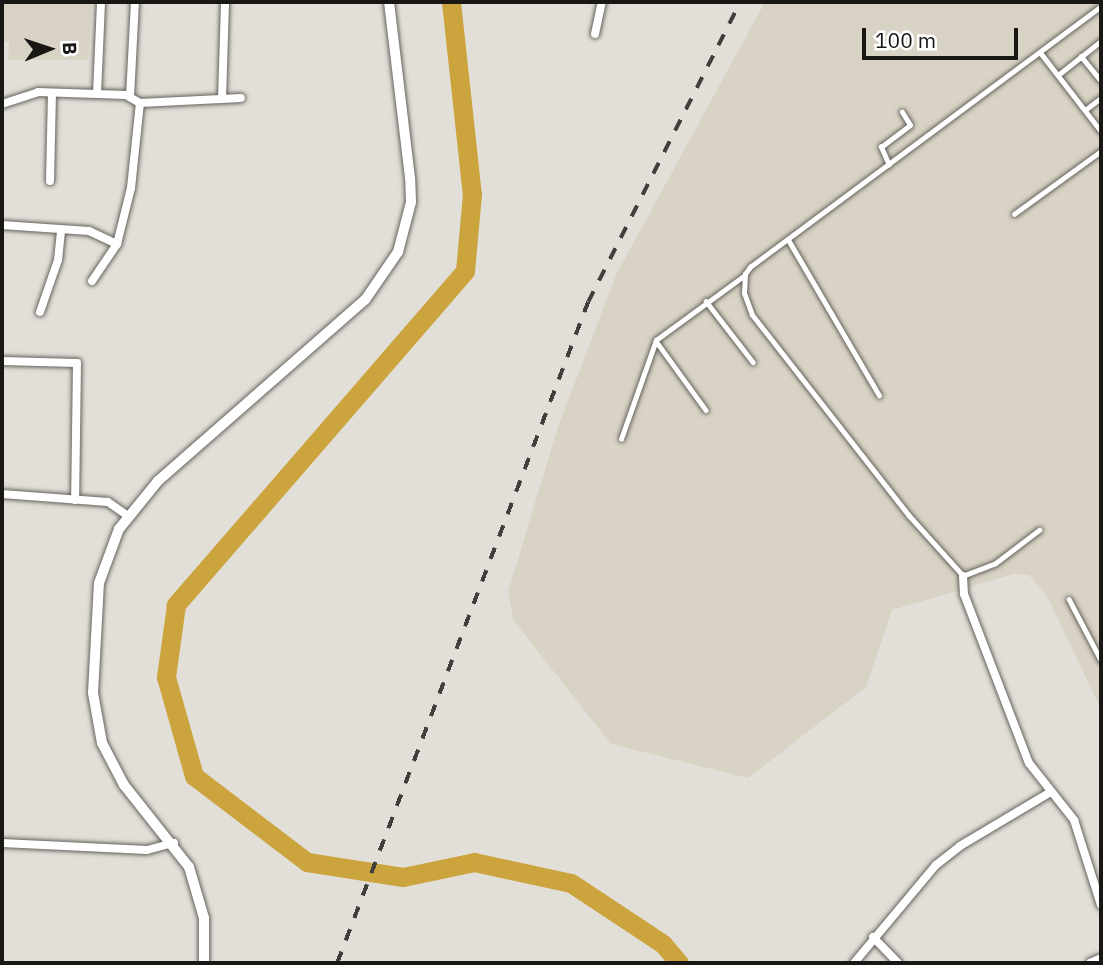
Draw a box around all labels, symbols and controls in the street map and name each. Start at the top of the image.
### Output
north arrow [14,14,84,84]
scale bar [865,14,1021,58]
text: 100 m [875,26,936,54]
text: B [58,42,82,55]

